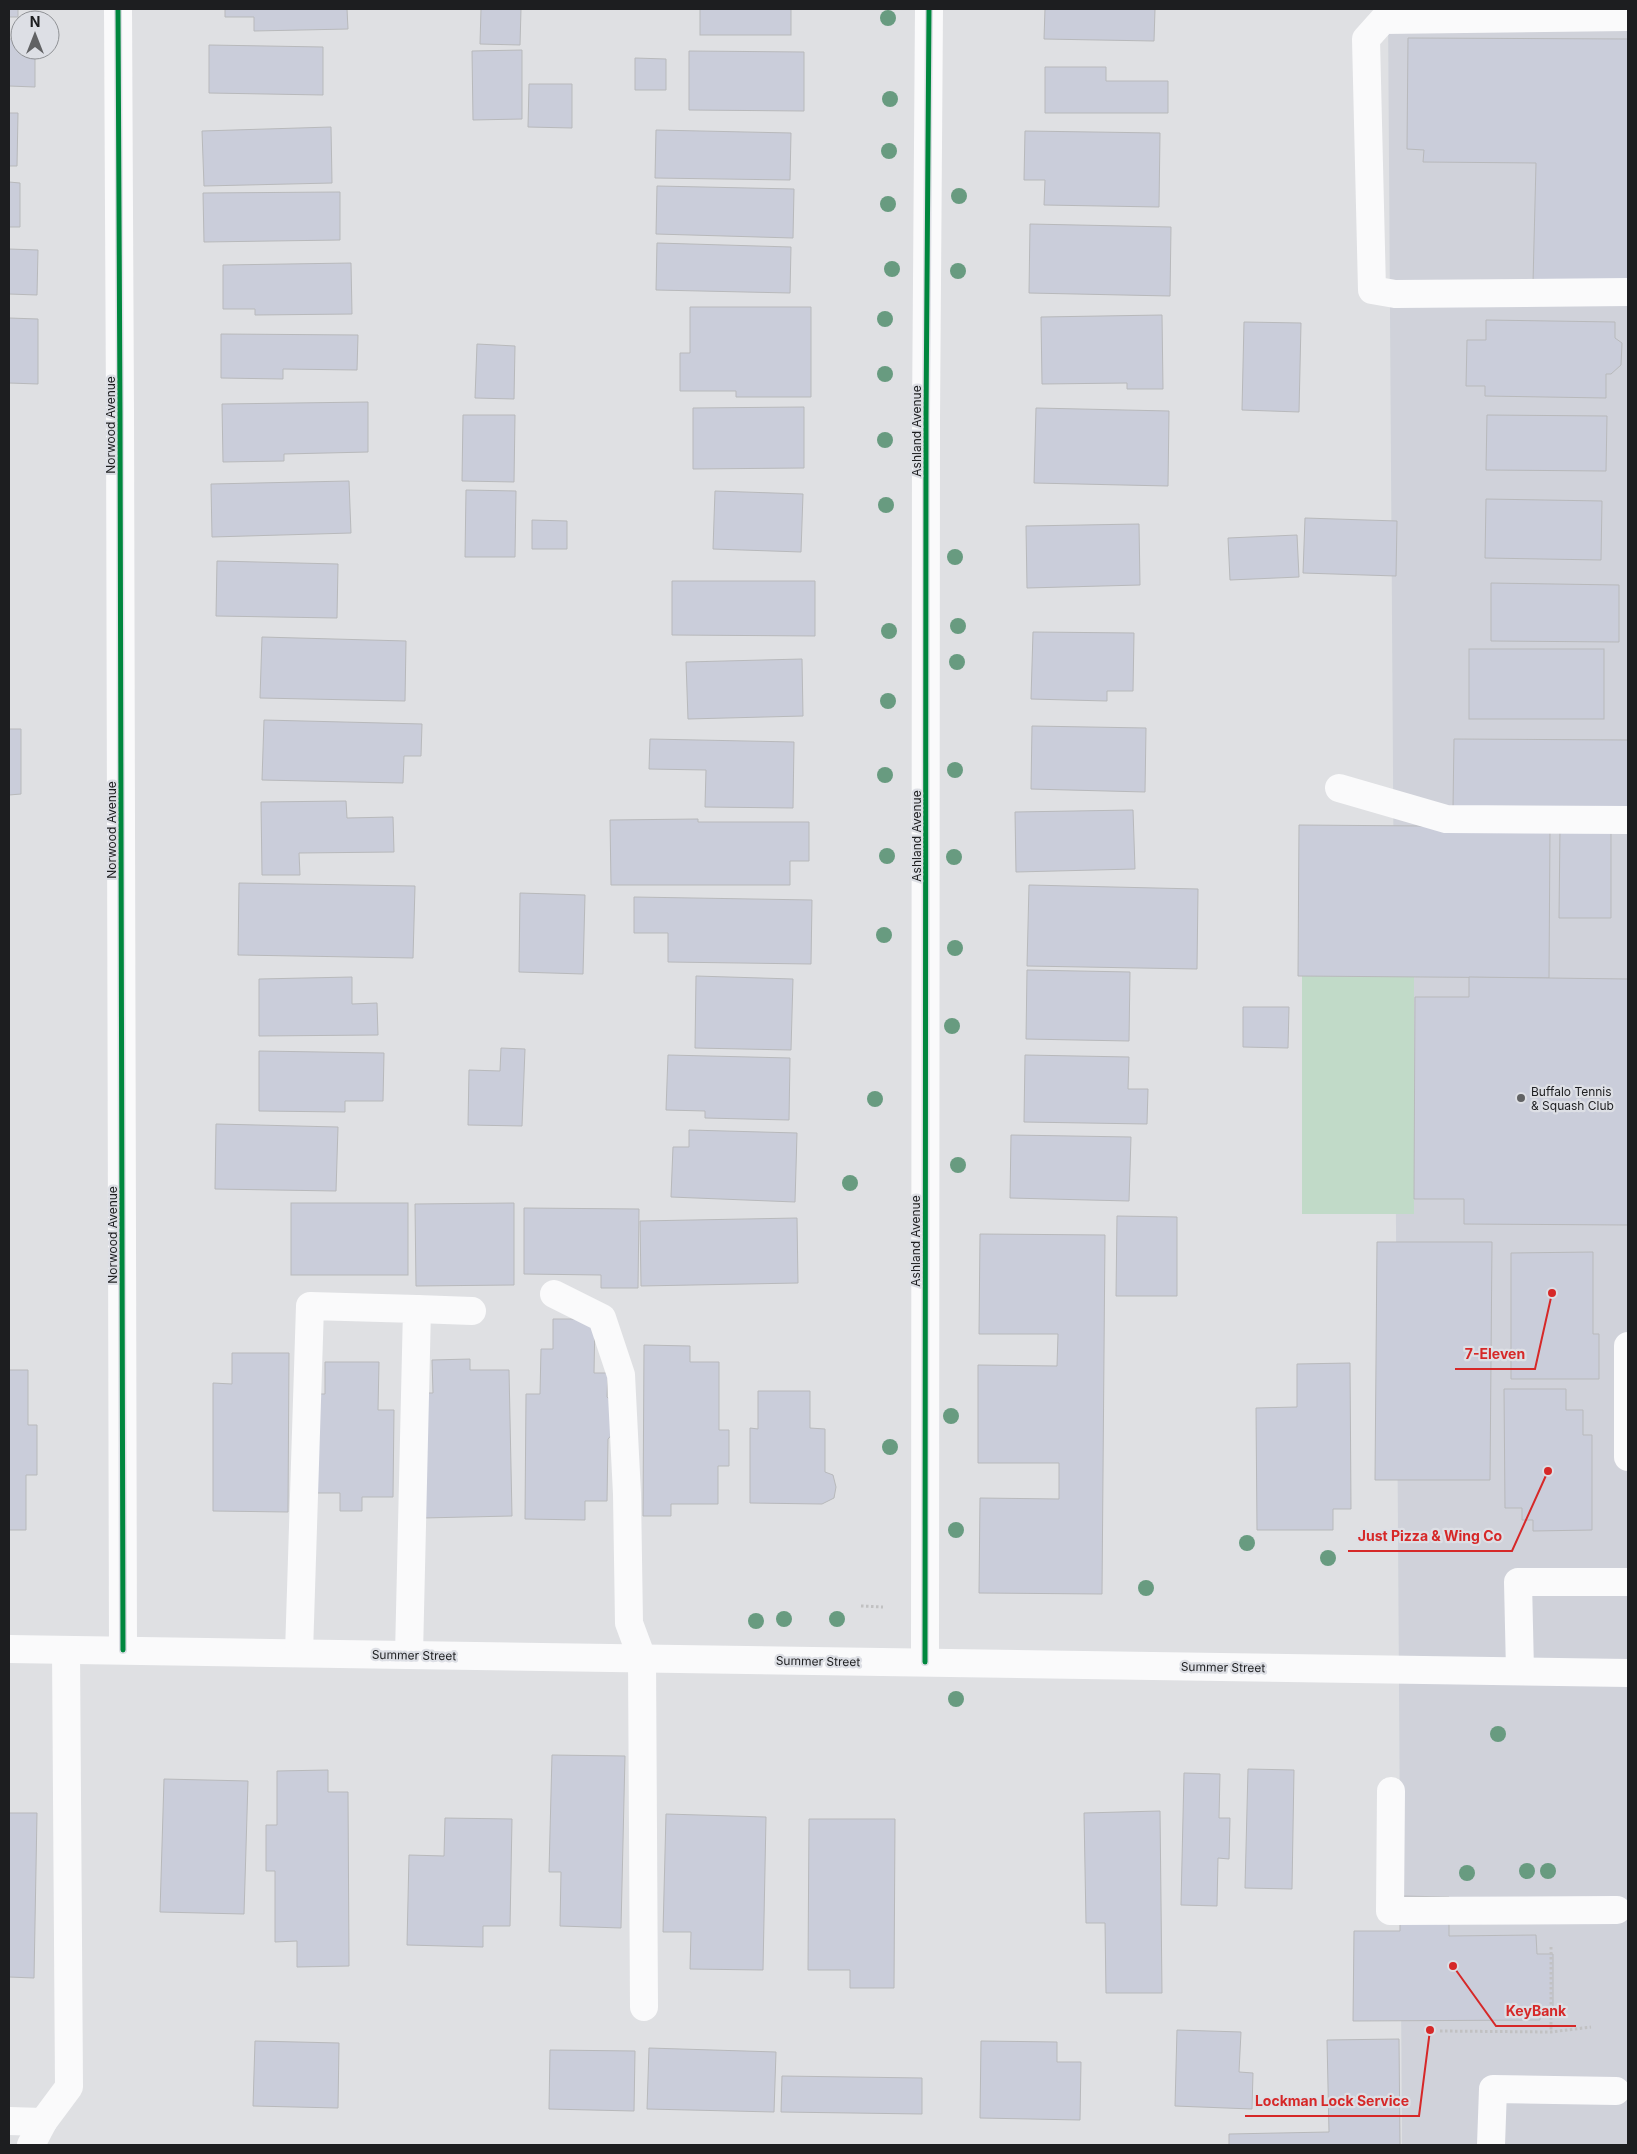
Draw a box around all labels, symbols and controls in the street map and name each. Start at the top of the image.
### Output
north arrow [10,10,60,60]
text: N [30,13,40,30]
street label: Norwood Avenue [103,376,118,474]
street label: Ashland Avenue [909,385,924,477]
street label: Norwood Avenue [104,781,119,879]
street label: Ashland Avenue [909,790,924,882]
place label: Buffalo Tennis & Squash Club [1531,1084,1614,1113]
marker: Buffalo Tennis & Squash Club [1515,1092,1527,1104]
street label: Norwood Avenue [105,1186,120,1284]
street label: Ashland Avenue [908,1195,923,1287]
callout: 7-Eleven [1455,1340,1535,1369]
text: 7-Eleven [1465,1345,1525,1362]
callout: Just Pizza & Wing Co [1348,1522,1512,1551]
text: Just Pizza & Wing Co [1358,1527,1503,1544]
street label: Summer Street [372,1647,456,1663]
street label: Summer Street [776,1653,860,1669]
street label: Summer Street [1181,1659,1265,1675]
callout: KeyBank [1496,1997,1576,2026]
text: KeyBank [1506,2002,1567,2019]
callout: Lockman Lock Service [1245,2087,1419,2116]
text: Lockman Lock Service [1255,2092,1409,2109]

